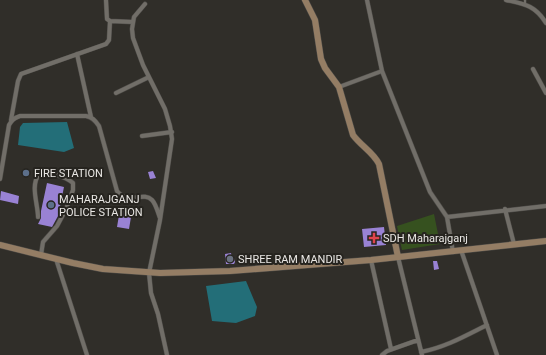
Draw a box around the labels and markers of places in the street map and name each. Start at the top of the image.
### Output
place label: FIRE STATION [34,167,103,180]
marker: FIRE STATION [21,168,31,178]
place label: MAHARAJGANJ POLICE STATION [59,193,143,219]
marker: MAHARAJGANJ POLICE STATION [46,200,56,210]
marker: SDH Maharajganj [368,232,380,244]
place label: SDH Maharajganj [383,232,468,245]
place label: SHREE RAM MANDIR [238,253,343,266]
marker: SHREE RAM MANDIR [225,254,235,264]

